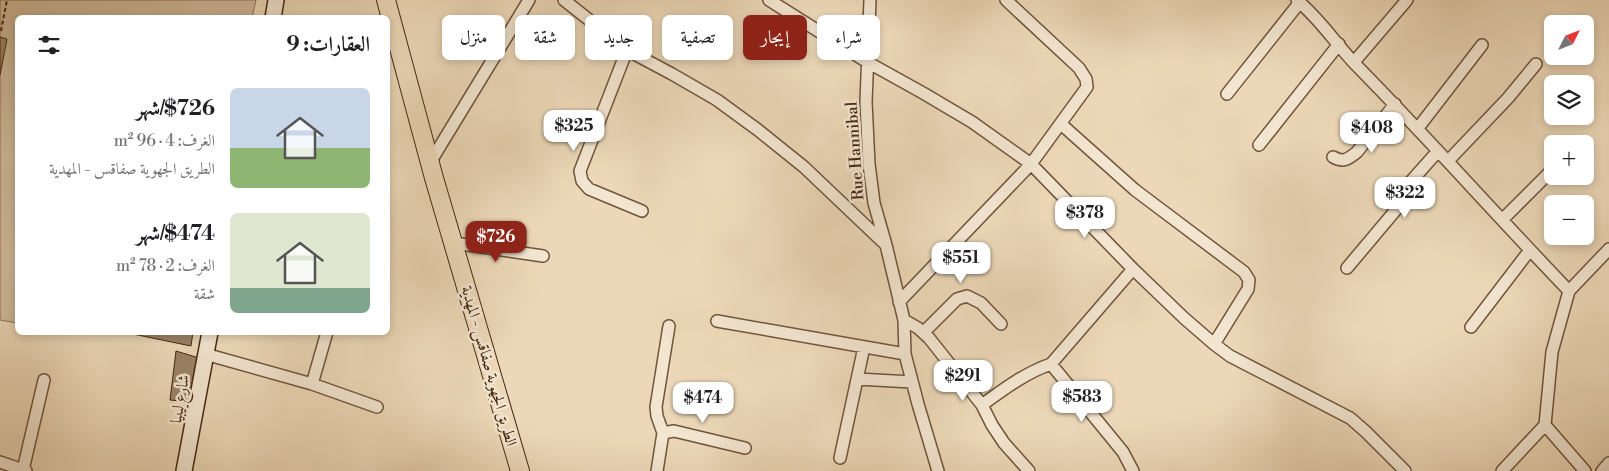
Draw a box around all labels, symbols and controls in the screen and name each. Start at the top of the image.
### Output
chip: منزل [442,15,505,60]
chip: شقة [515,15,575,60]
chip: جديد [585,15,652,60]
chip: تصفية [662,15,733,60]
chip: إيجار [743,15,807,60]
chip: شراء [817,15,880,60]
north arrow [1544,15,1594,65]
map controls [1544,15,1594,245]
icon: filters [35,31,63,59]
text: العقارات: 9 [287,32,370,58]
button: layers [1544,75,1594,125]
text: $726/شهر [136,96,215,122]
street label: Rue Hannibal [842,101,868,201]
icon: home [270,108,330,168]
pin: $325 [544,110,604,152]
pin: $408 [1342,112,1402,154]
text: $325 [554,116,594,136]
text: $408 [1351,118,1393,138]
text: الغرف: 4 · 96 m² [114,131,215,151]
button: + [1544,135,1594,185]
text: الطريق الجهوية صفاقس - المهدية [49,159,215,179]
pin: $322 [1375,176,1435,219]
text: $322 [1385,183,1425,203]
button: − [1544,195,1594,245]
pin: $378 [1055,196,1115,239]
text: $378 [1066,203,1104,223]
pin: $726 [466,220,526,263]
text: $474/شهر [136,221,215,247]
text: $726 [477,227,515,247]
icon: home [270,233,330,293]
pin: $551 [931,242,991,284]
text: $551 [942,248,980,268]
text: الغرف: 2 · 78 m² [116,256,215,276]
street label: الطريق الجهوية صفاقس - المهدية [456,283,522,449]
text: شقة [194,284,215,304]
pin: $291 [933,360,993,402]
text: $291 [945,366,981,386]
street label: شارع ليبيا [166,373,197,426]
pin: $583 [1052,380,1112,423]
pin: $474 [673,382,733,424]
text: $583 [1062,387,1102,407]
text: $474 [684,388,722,408]

